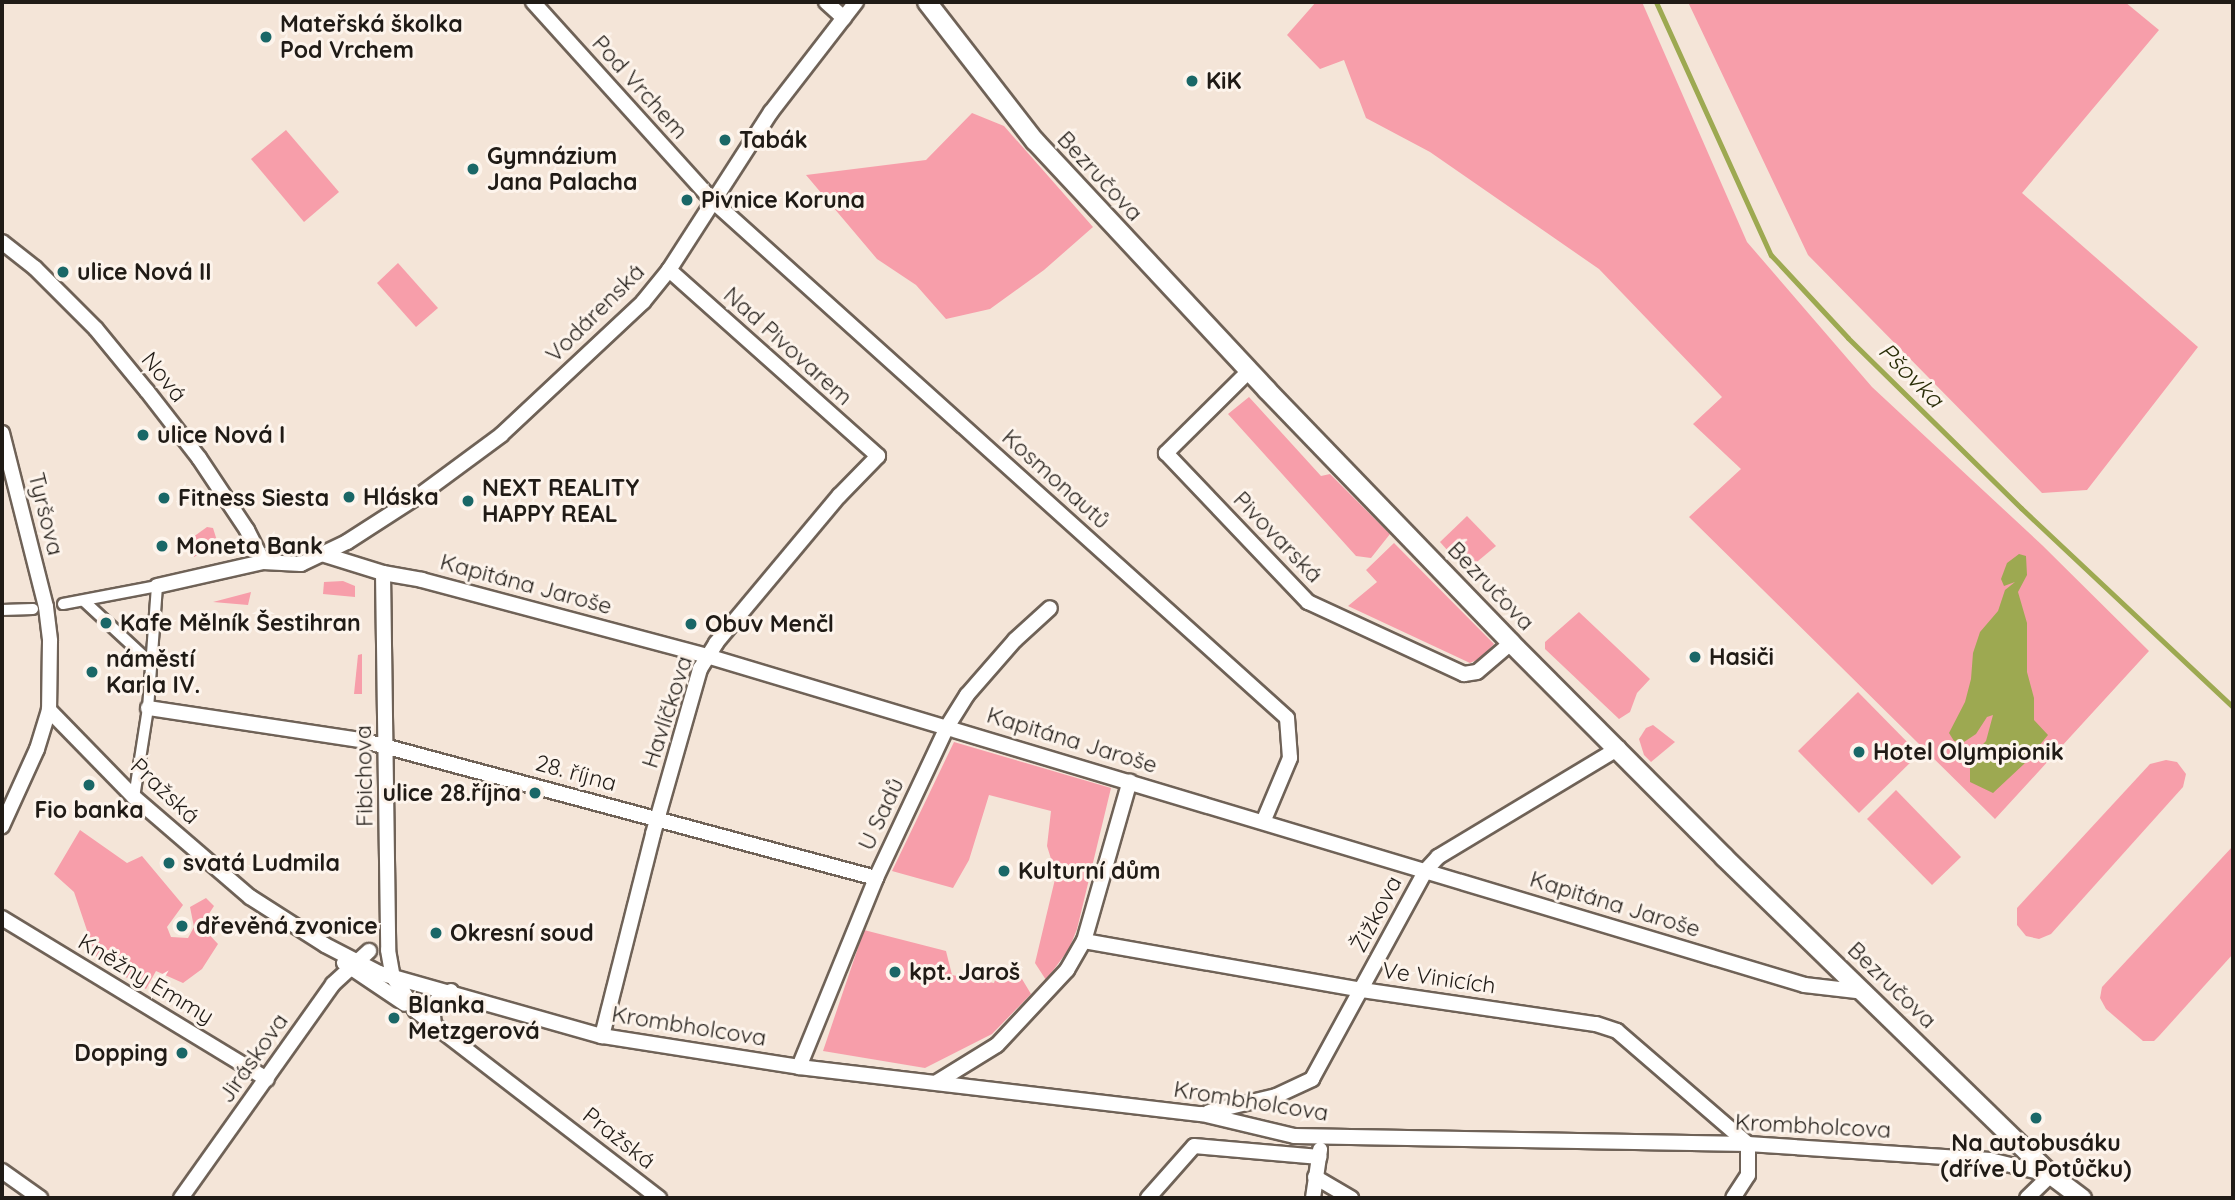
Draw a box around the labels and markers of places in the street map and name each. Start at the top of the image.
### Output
place label: Mateřská školka Pod Vrchem [280,10,463,64]
marker: Mateřská školka Pod Vrchem [258,29,274,45]
place label: KiK [1206,67,1242,95]
marker: KiK [1184,73,1200,89]
place label: Tabák [739,126,808,154]
marker: Tabák [717,132,733,148]
place label: Gymnázium Jana Palacha [487,142,637,196]
marker: Gymnázium Jana Palacha [465,161,481,177]
place label: Pivnice Koruna [701,186,865,214]
marker: Pivnice Koruna [679,192,695,208]
place label: ulice Nová II [77,258,212,286]
marker: ulice Nová II [55,264,71,280]
place label: ulice Nová I [157,421,285,449]
marker: ulice Nová I [135,427,151,443]
place label: NEXT REALITY HAPPY REAL [482,474,639,528]
place label: Hláska [363,483,439,511]
place label: Fitness Siesta [178,484,329,512]
marker: Hláska [341,489,357,505]
marker: Fitness Siesta [156,490,172,506]
marker: NEXT REALITY HAPPY REAL [460,493,476,509]
place label: Moneta Bank [176,532,323,560]
marker: Moneta Bank [154,538,170,554]
place label: Kafe Mělník Šestihran [120,609,361,637]
place label: Obuv Menčl [705,610,834,638]
marker: Kafe Mělník Šestihran [98,615,114,631]
marker: Obuv Menčl [683,616,699,632]
place label: Hasiči [1709,643,1774,671]
place label: náměstí Karla IV. [106,645,200,699]
marker: Hasiči [1687,649,1703,665]
marker: náměstí Karla IV. [84,664,100,680]
place label: Hotel Olympionik [1873,738,2064,766]
marker: Hotel Olympionik [1851,744,1867,760]
marker: Fio banka [81,777,97,793]
place label: ulice 28.října [383,779,521,807]
marker: ulice 28.října [527,785,543,801]
place label: Fio banka [34,796,144,824]
place label: svatá Ludmila [183,849,340,877]
marker: svatá Ludmila [161,855,177,871]
place label: Kulturní dům [1018,857,1160,885]
marker: Kulturní dům [996,863,1012,879]
place label: dřevěná zvonice [196,912,378,940]
marker: dřevěná zvonice [174,918,190,934]
place label: Okresní soud [450,919,594,947]
marker: Okresní soud [428,925,444,941]
place label: kpt. Jaroš [909,958,1020,986]
marker: kpt. Jaroš [887,964,903,980]
place label: Blanka Metzgerová [408,991,540,1045]
marker: Blanka Metzgerová [386,1010,402,1026]
place label: Dopping [74,1039,168,1067]
marker: Dopping [174,1045,190,1061]
marker: Na autobusáku (dříve U Potůčku) [2028,1110,2044,1126]
place label: Na autobusáku (dříve U Potůčku) [1940,1129,2132,1183]

